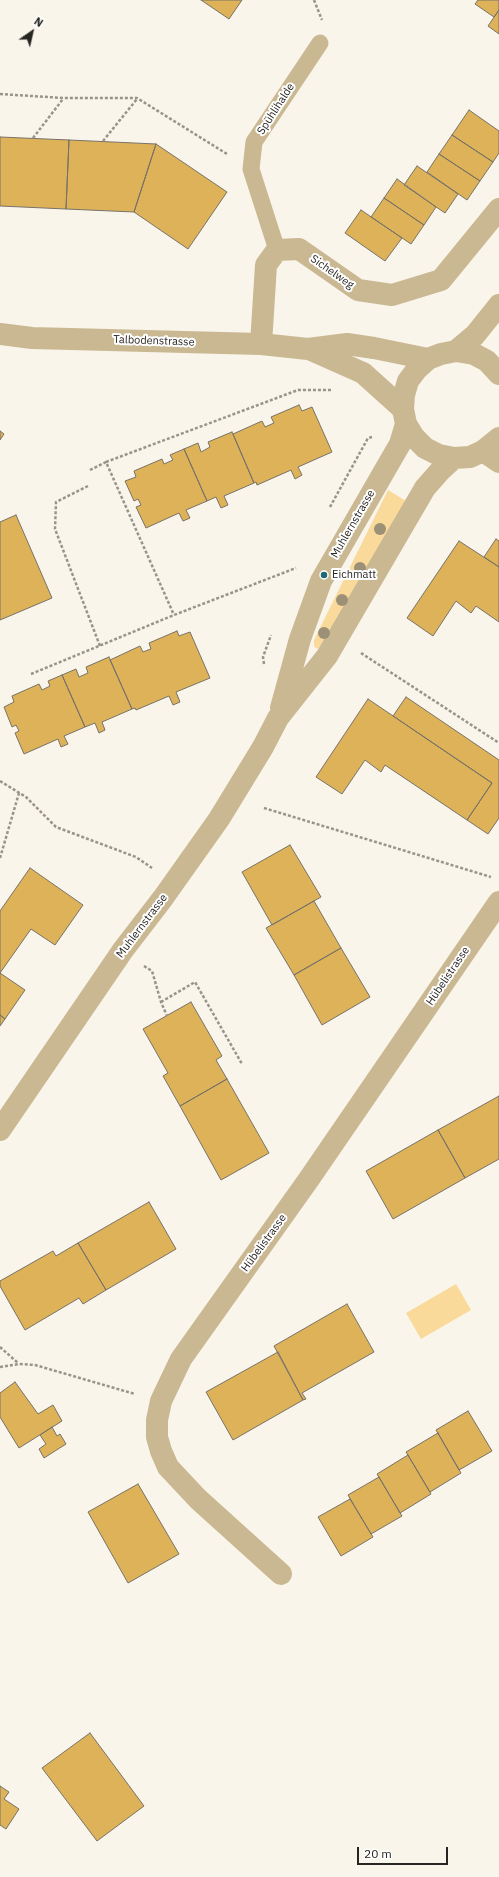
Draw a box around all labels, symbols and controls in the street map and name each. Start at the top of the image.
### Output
north arrow [12,12,52,52]
text: N [31,14,46,30]
street label: Spühlihalde [255,81,297,137]
street label: Sichelweg [308,252,356,292]
street label: Talbodenstrasse [113,333,195,349]
street label: Muhlernstrasse [328,488,378,560]
place label: Eichmatt [332,568,376,582]
marker: Eichmatt [319,570,329,580]
street label: Muhlernstrasse [114,892,170,960]
street label: Hübelistrasse [424,944,472,1008]
street label: Hübelistrasse [239,1212,289,1274]
scale bar [359,1839,450,1865]
text: 20 m [364,1846,392,1861]

